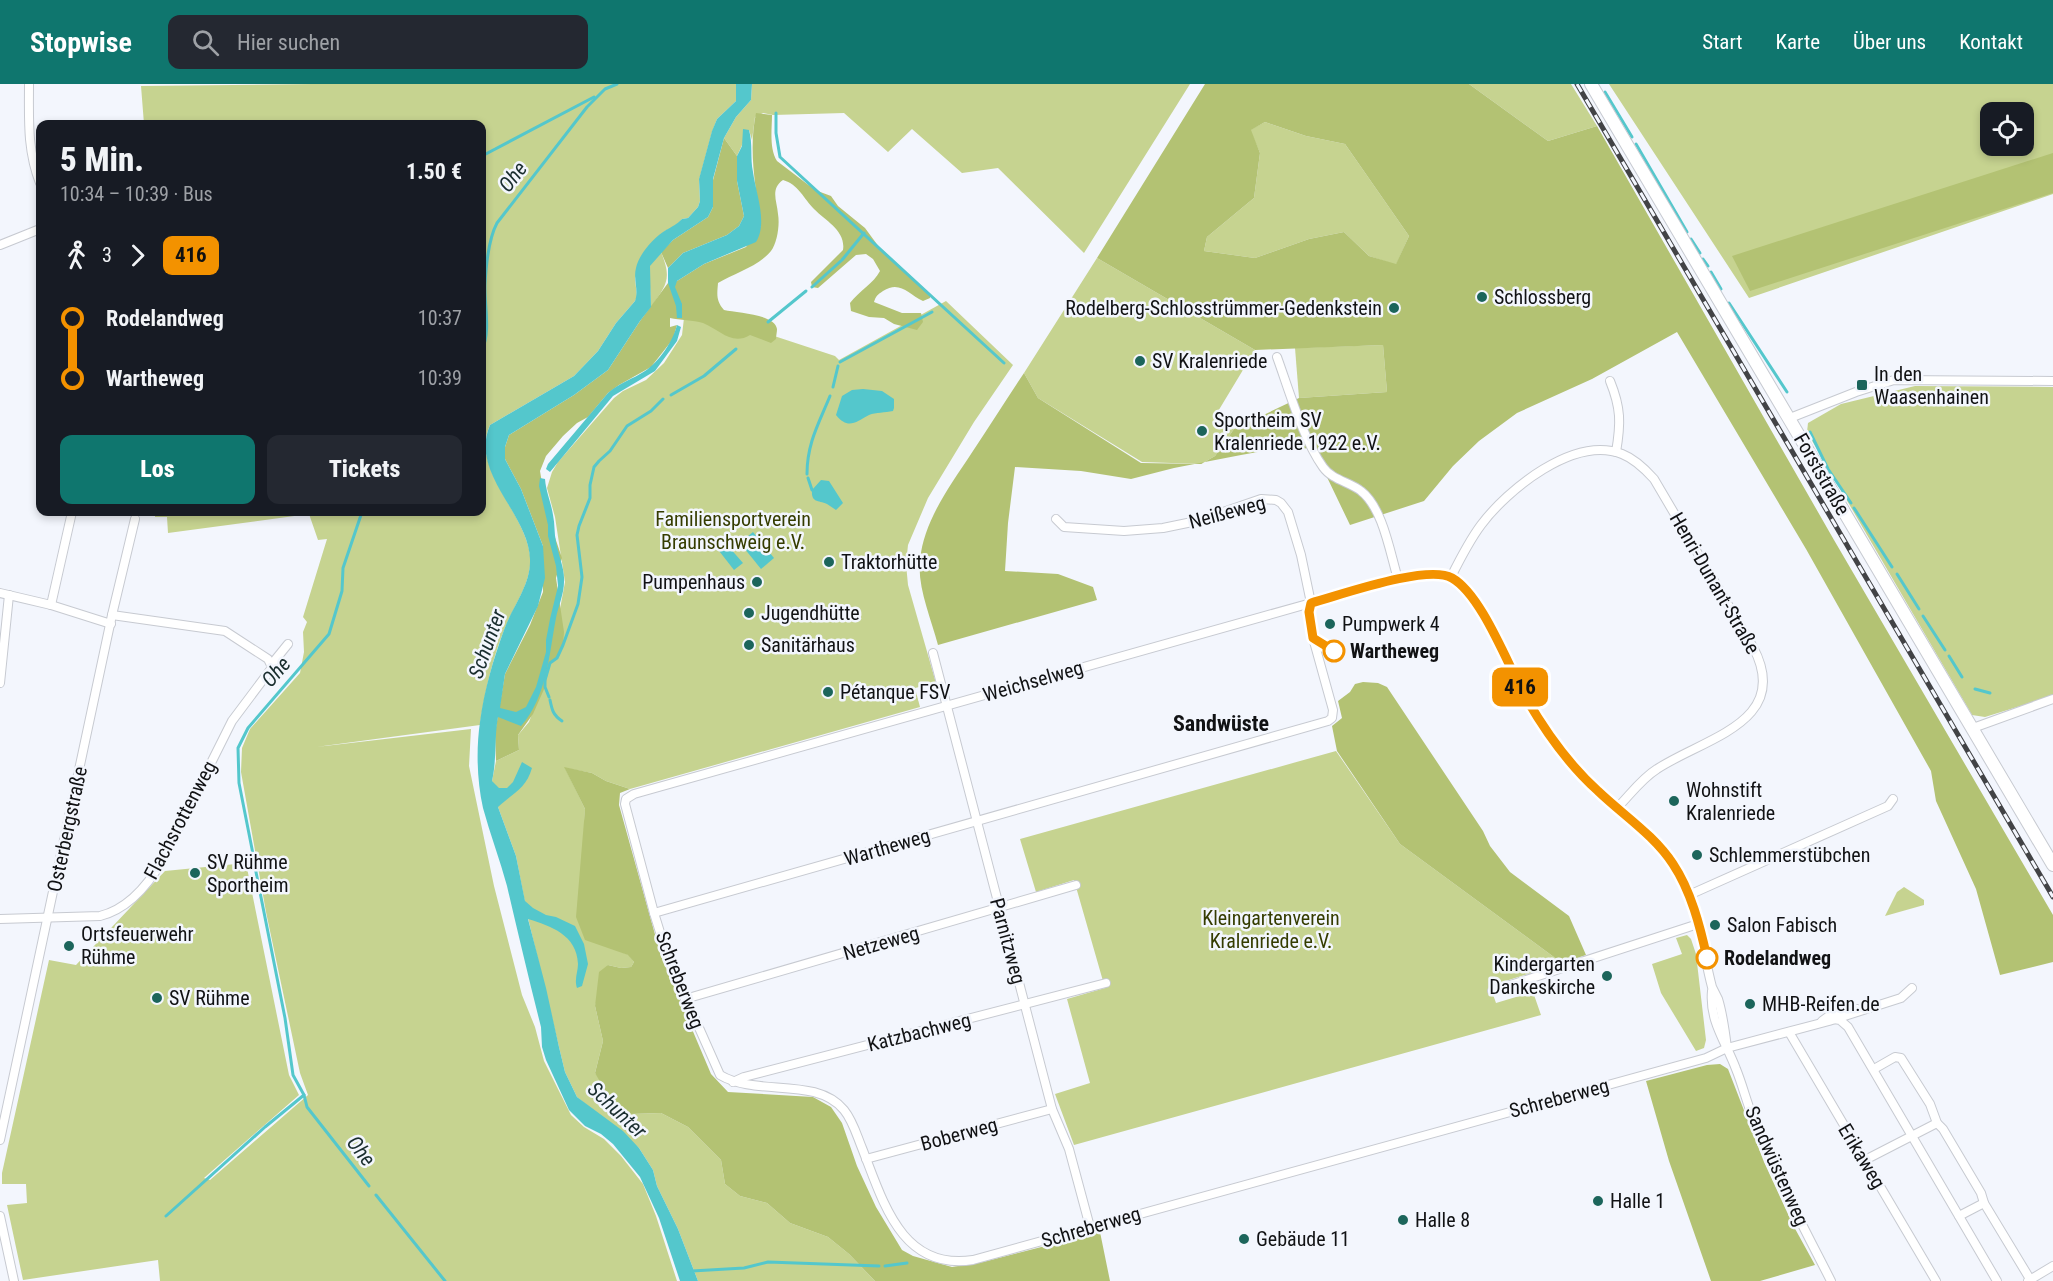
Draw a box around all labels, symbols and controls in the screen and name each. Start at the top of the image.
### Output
search box [168,15,588,69]
text: Stopwise [30,26,132,59]
icon: search [189,26,222,59]
text: Hier suchen [237,30,340,55]
text: Start [1702,30,1743,54]
text: Karte [1776,30,1820,54]
text: Über uns [1853,30,1926,54]
text: Kontakt [1959,30,2023,54]
map controls [1980,102,2034,156]
button: locate [1980,102,2034,156]
text: 5 Min. [60,140,144,179]
water label: Ohe [494,157,532,197]
text: 1.50 € [406,159,462,184]
text: 10:34 – 10:39 · Bus [60,182,213,206]
icon: walk [60,239,93,272]
icon: forward [121,239,154,272]
text: 3 [102,243,112,267]
text: 416 [175,243,207,267]
place label: Schlossberg [1494,285,1591,309]
marker: Schlossberg [1475,290,1489,304]
place label: Rodelberg-Schlosstrümmer-Gedenkstein [1065,296,1382,320]
marker: Rodelberg-Schlosstrümmer-Gedenkstein [1387,301,1401,315]
text: Rodelandweg [106,306,224,331]
text: 10:37 [418,306,462,330]
place label: SV Kralenriede [1152,349,1267,373]
marker: SV Kralenriede [1133,354,1147,368]
place label: In den Waasenhainen [1874,362,1989,409]
text: Wartheweg [106,366,204,391]
text: 10:39 [418,366,462,390]
marker: In den Waasenhainen [1855,378,1869,392]
place label: Sportheim SV Kralenriede 1922 e.V. [1214,408,1381,455]
marker: Sportheim SV Kralenriede 1922 e.V. [1195,424,1209,438]
street label: Forststraße [1789,429,1855,519]
button: Los [60,435,255,504]
button: Tickets [267,435,462,504]
street label: Neißeweg [1186,490,1268,534]
park label: Familiensportverein Braunschweig e.V. [655,507,811,554]
street label: Henri-Dunant-Straße [1665,508,1765,658]
place label: Traktorhütte [841,550,937,574]
marker: Traktorhütte [822,555,836,569]
place label: Pumpenhaus [642,570,745,594]
marker: Pumpenhaus [750,575,764,589]
place label: Jugendhütte [761,601,860,625]
water label: Schunter [464,606,511,682]
marker: Jugendhütte [742,606,756,620]
place label: Pumpwerk 4 [1342,612,1440,636]
marker: Pumpwerk 4 [1323,617,1337,631]
place label: Sanitärhaus [761,633,855,657]
marker: Sanitärhaus [742,638,756,652]
place label: Wartheweg [1350,639,1439,663]
marker: Wartheweg [1323,640,1345,662]
water label: Ohe [257,652,295,692]
street label: Weichselweg [980,655,1086,707]
line badge: 416 [1486,668,1555,706]
text: 416 [1504,675,1536,699]
place label: Pétanque FSV [840,680,950,704]
marker: Pétanque FSV [821,685,835,699]
district label: Sandwüste [1173,711,1269,736]
street label: Flachsrottenweg [139,757,221,883]
street label: Osterbergstraße [42,764,92,894]
place label: Wohnstift Kralenriede [1686,778,1775,825]
marker: Wohnstift Kralenriede [1667,794,1681,808]
street label: Wartheweg [841,823,933,871]
place label: Schlemmerstübchen [1709,843,1870,867]
marker: Schlemmerstübchen [1690,848,1704,862]
place label: SV Rühme Sportheim [207,850,288,897]
marker: SV Rühme Sportheim [188,866,202,880]
street label: Parnitzweg [985,895,1031,987]
park label: Kleingartenverein Kralenriede e.V. [1202,906,1340,953]
place label: Salon Fabisch [1727,913,1837,937]
marker: Salon Fabisch [1708,918,1722,932]
street label: Netzeweg [840,921,922,965]
place label: Ortsfeuerwehr Rühme [81,922,194,969]
street label: Schreberweg [650,928,710,1032]
marker: Ortsfeuerwehr Rühme [62,939,76,953]
place label: Rodelandweg [1724,946,1831,970]
marker: Rodelandweg [1696,947,1718,969]
place label: Kindergarten Dankeskirche [1489,952,1595,999]
marker: Kindergarten Dankeskirche [1600,969,1614,983]
place label: SV Rühme [169,986,250,1010]
marker: SV Rühme [150,991,164,1005]
place label: MHB-Reifen.de [1762,992,1880,1016]
marker: MHB-Reifen.de [1743,997,1757,1011]
street label: Katzbachweg [865,1008,973,1056]
street label: Schreberweg [1506,1073,1612,1123]
water label: Schunter [583,1077,652,1144]
street label: Sandwüstenweg [1740,1102,1814,1230]
street label: Boberweg [918,1112,1000,1156]
street label: Erikaweg [1833,1119,1891,1193]
water label: Ohe [342,1131,380,1171]
place label: Halle 1 [1610,1189,1665,1213]
marker: Halle 1 [1591,1194,1605,1208]
street label: Schreberweg [1039,1201,1143,1253]
place label: Halle 8 [1415,1208,1470,1232]
marker: Halle 8 [1396,1213,1410,1227]
place label: Gebäude 11 [1256,1227,1350,1251]
marker: Gebäude 11 [1237,1232,1251,1246]

